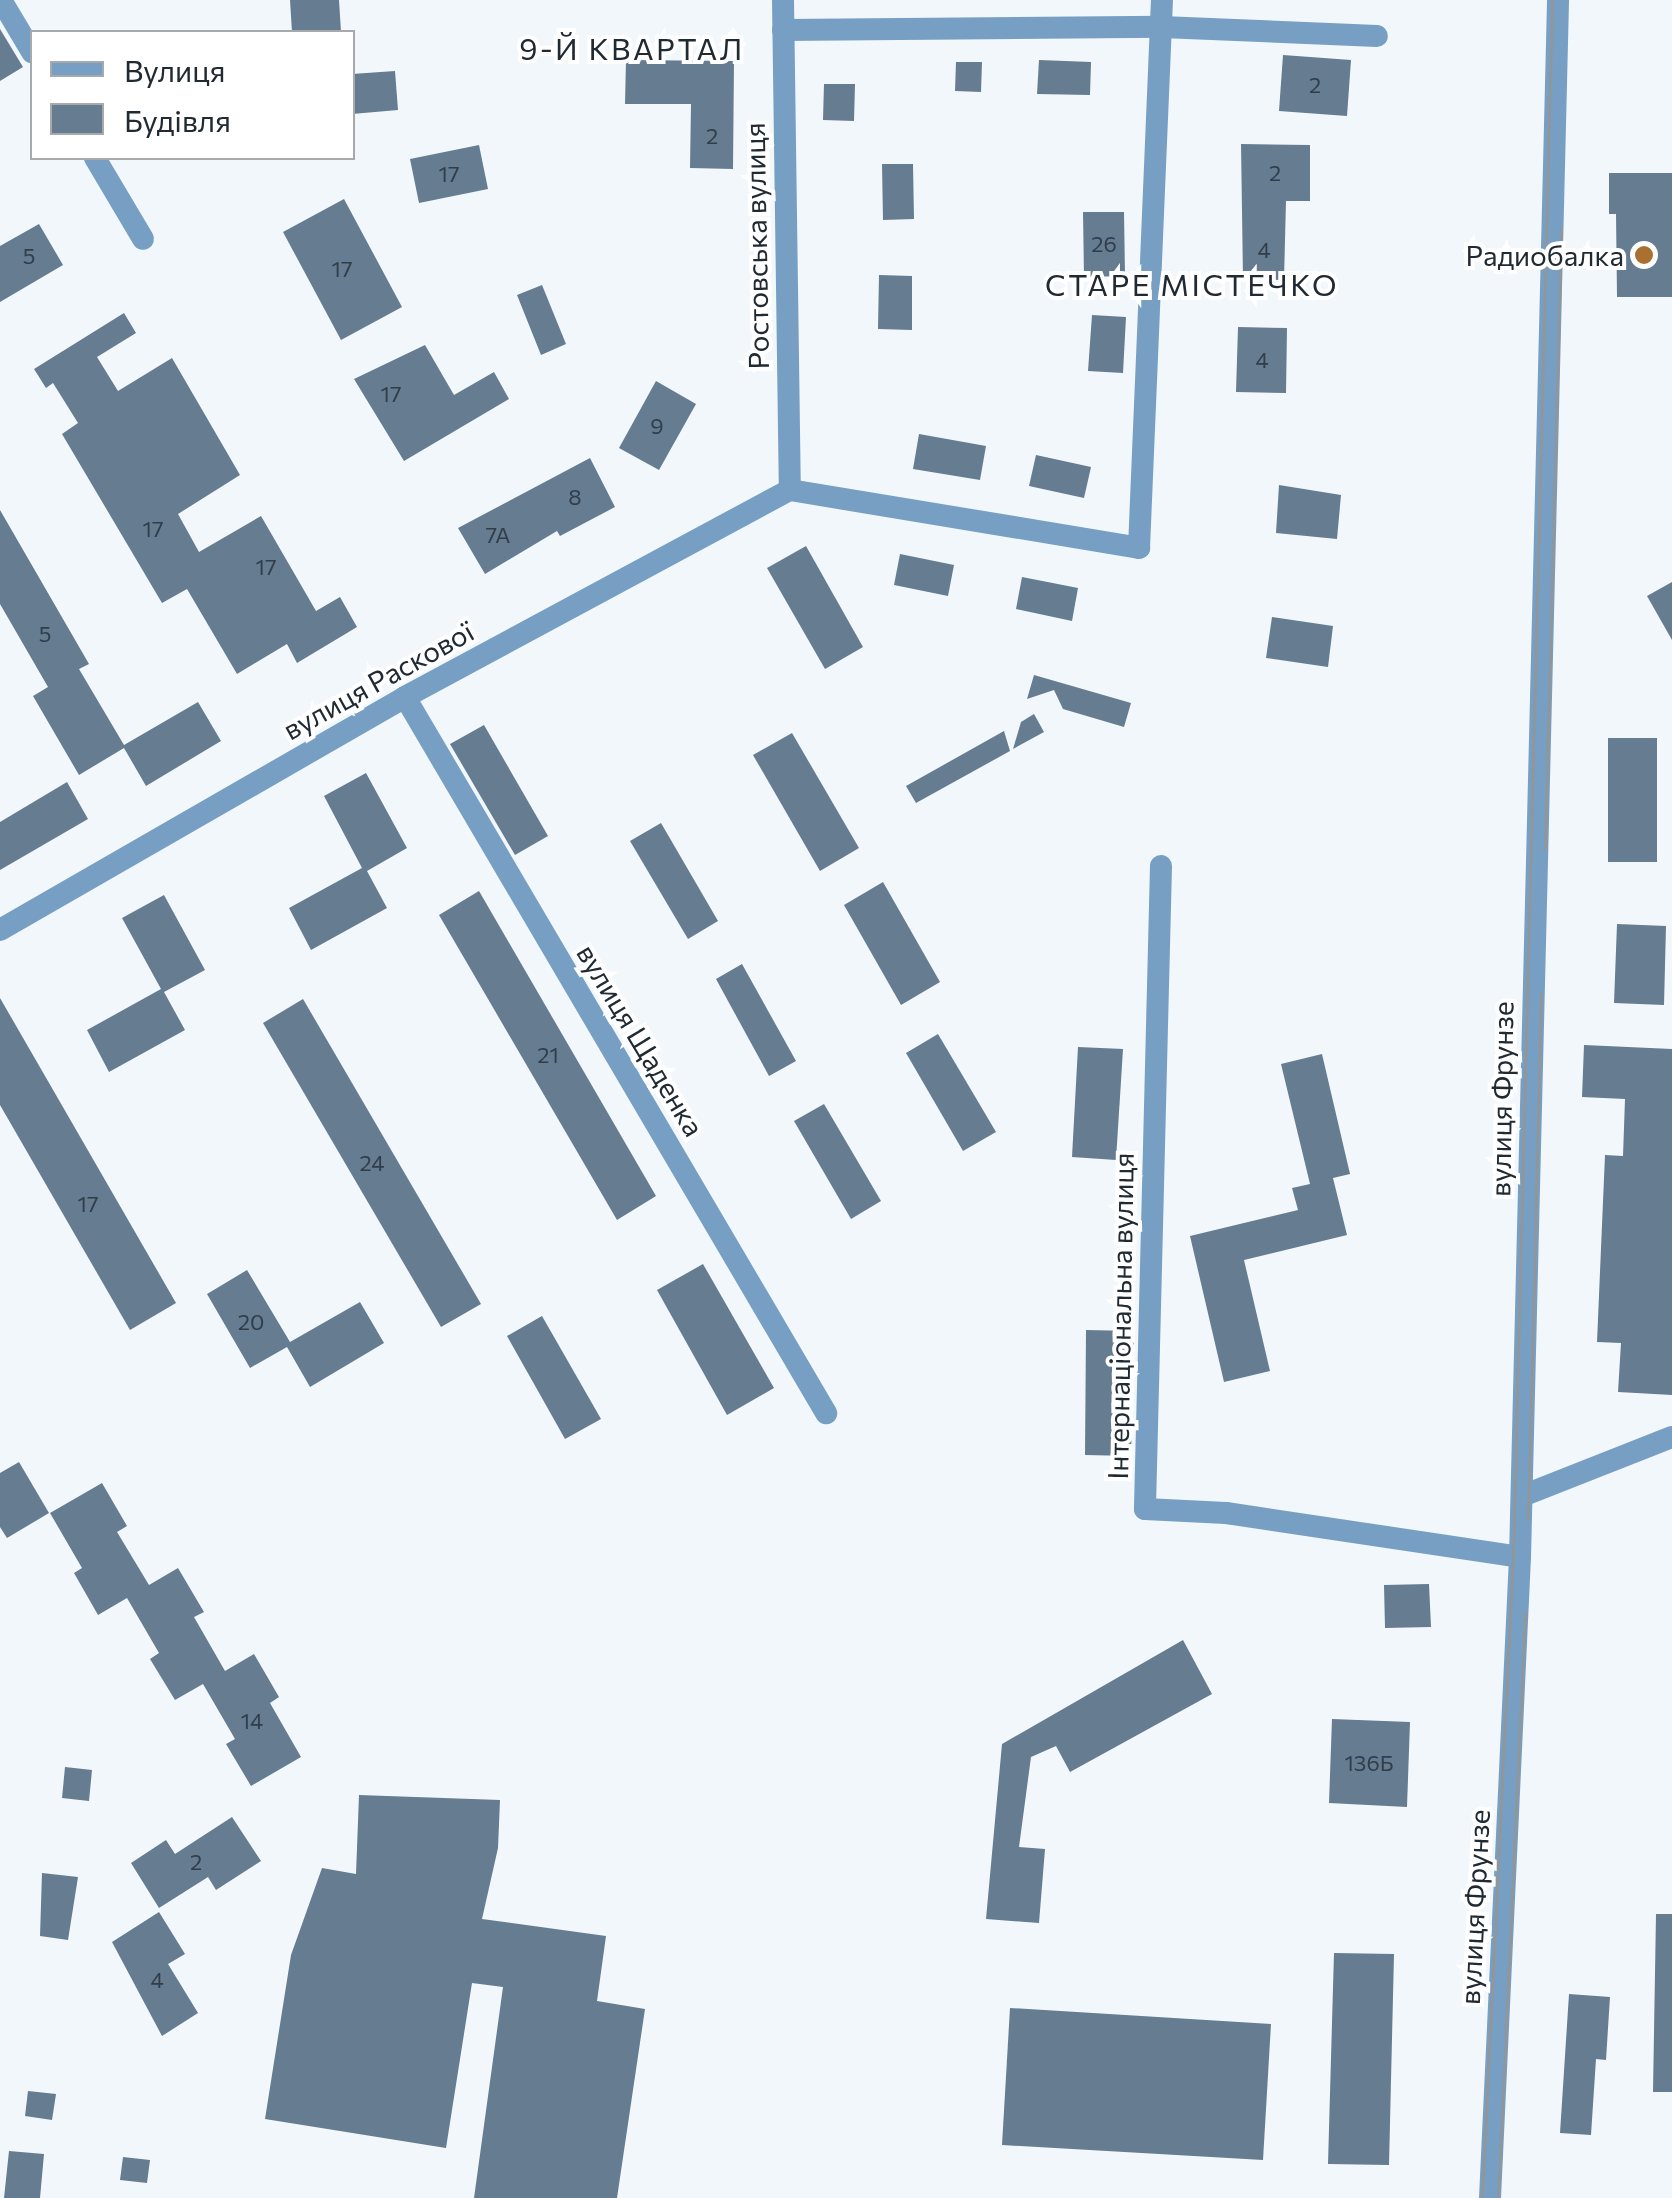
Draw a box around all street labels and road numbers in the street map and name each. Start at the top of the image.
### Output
street label: Ростовська вулиця [737,122,775,370]
street label: вулиця Раскової [277,614,479,746]
street label: вулиця Щаденка [570,938,712,1142]
street label: вулиця Фрунзе [1482,1001,1520,1197]
street label: Інтернаціональна вулиця [1100,1152,1140,1480]
street label: вулиця Фрунзе [1452,1808,1496,2006]

